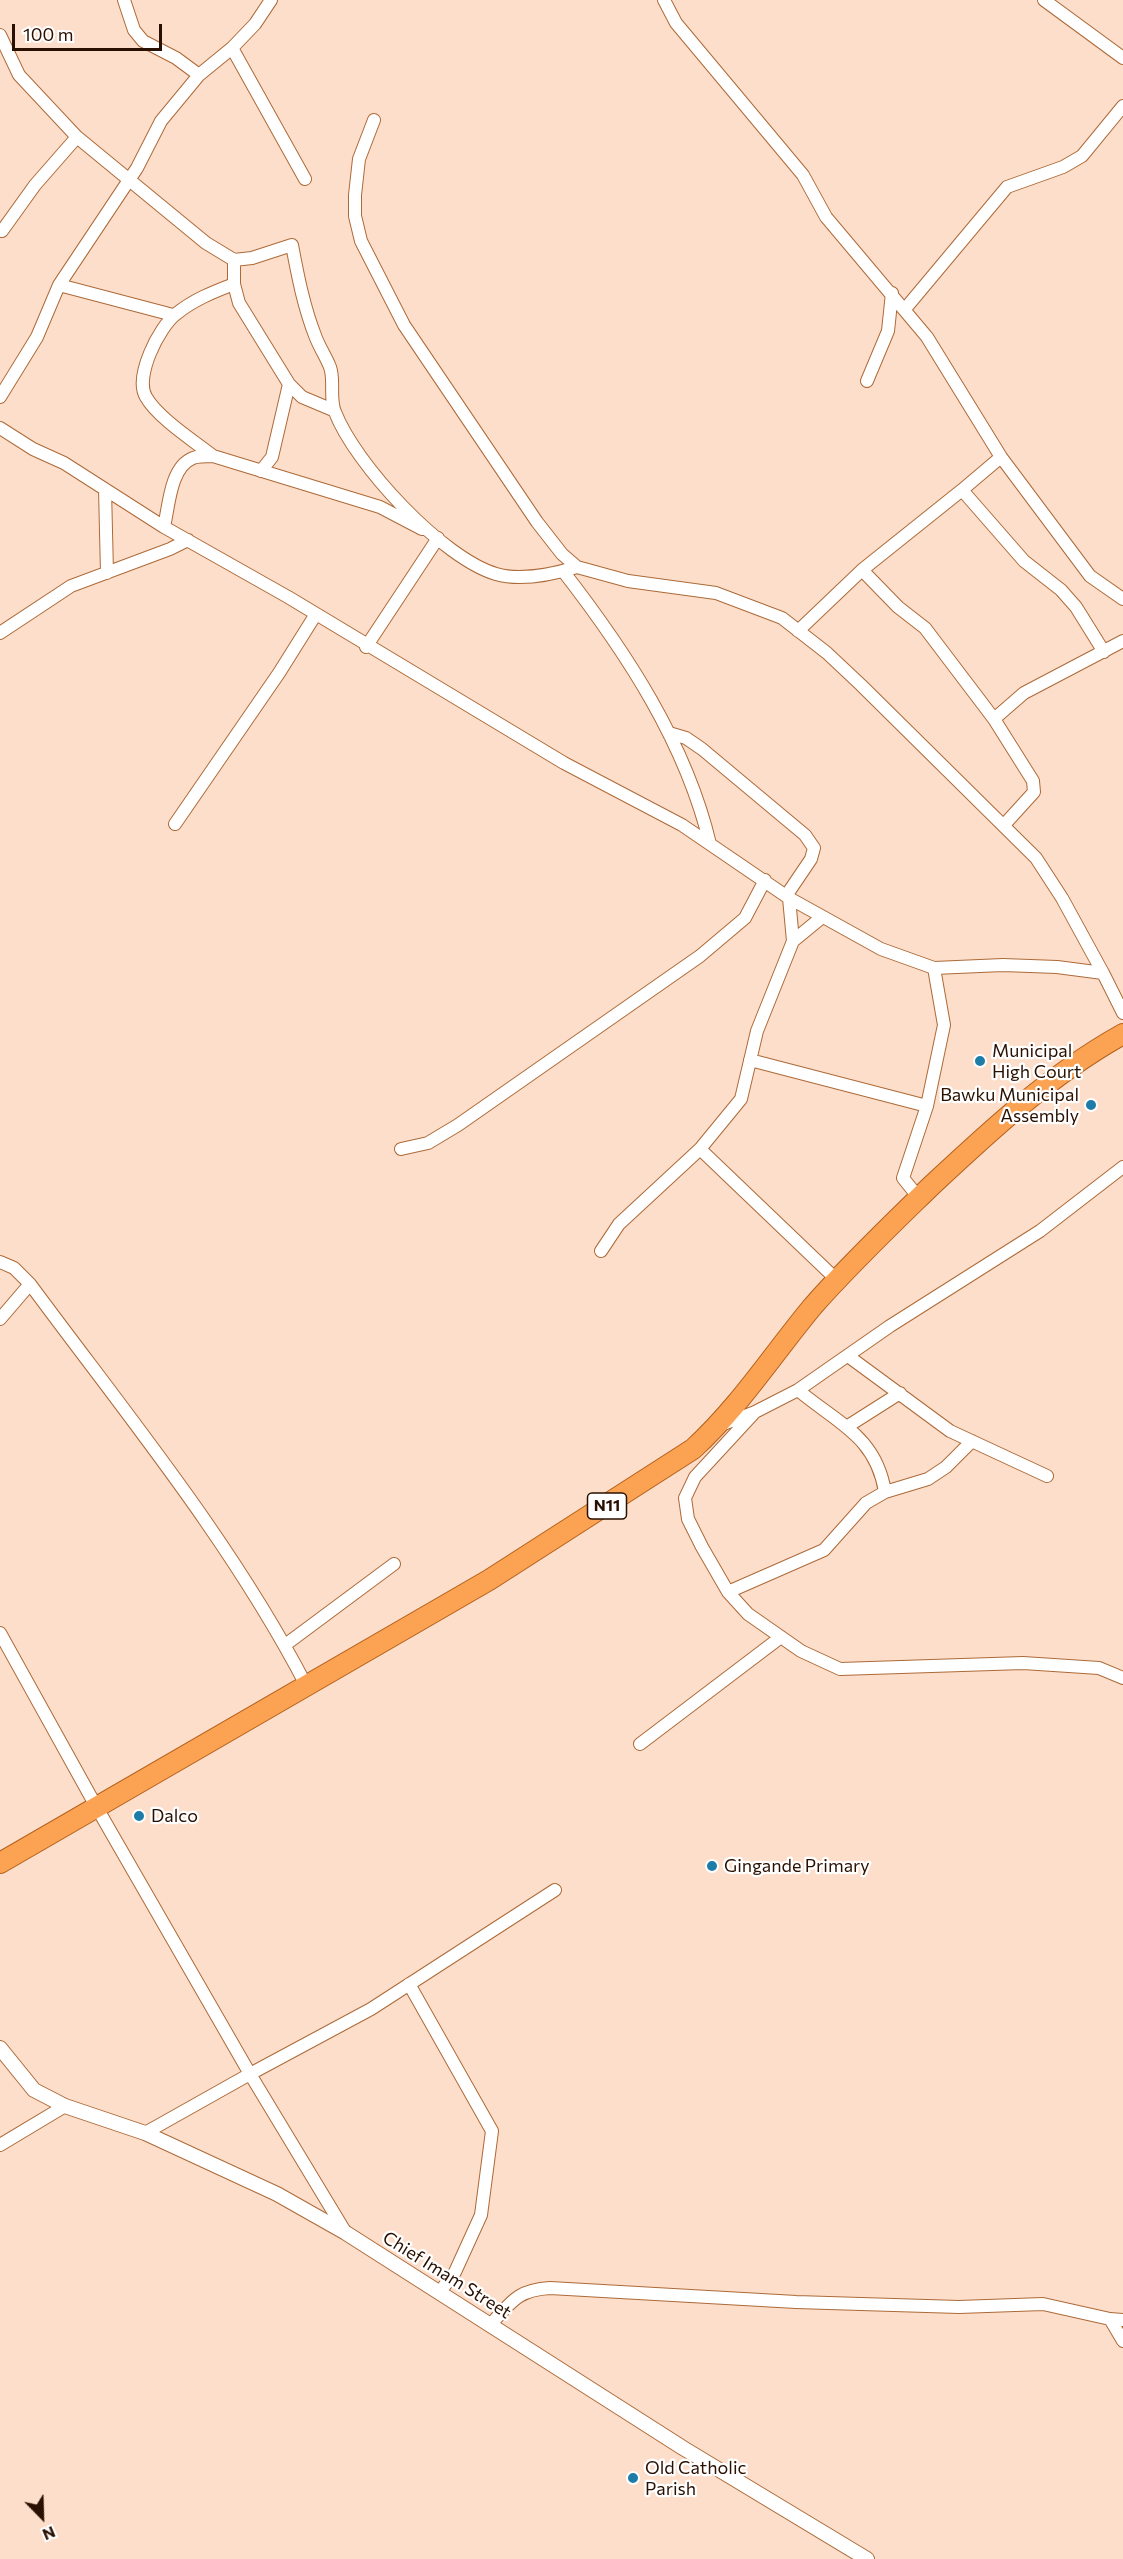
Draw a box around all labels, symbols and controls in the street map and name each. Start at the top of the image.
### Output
scale bar [15,12,165,50]
text: 100 m [23,23,73,45]
place label: Municipal High Court [992,1040,1081,1082]
marker: Municipal High Court [973,1054,987,1068]
place label: Bawku Municipal Assembly [940,1084,1079,1126]
marker: Bawku Municipal Assembly [1084,1098,1098,1112]
road number: N11 [588,1493,626,1519]
place label: Dalco [151,1805,198,1827]
marker: Dalco [132,1809,146,1823]
place label: Gingande Primary [724,1855,870,1877]
marker: Gingande Primary [705,1859,719,1873]
street label: Chief Imam Street [379,2227,515,2323]
place label: Old Catholic Parish [645,2457,746,2500]
marker: Old Catholic Parish [626,2471,640,2485]
north arrow [12,2487,72,2547]
text: N [40,2523,58,2545]

